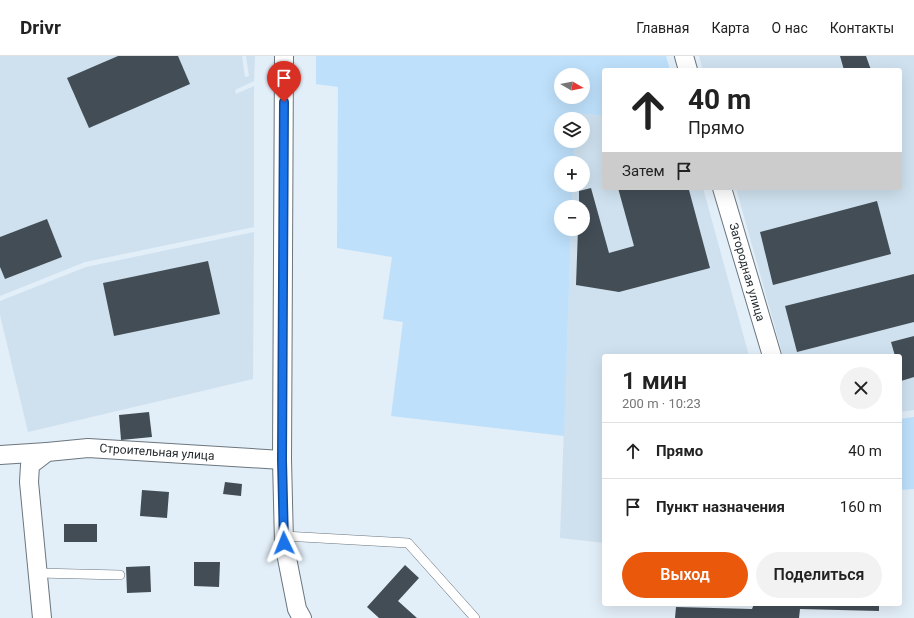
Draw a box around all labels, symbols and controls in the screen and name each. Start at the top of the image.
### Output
text: Drivr [20,16,61,39]
text: Главная [636,20,689,36]
text: Карта [711,20,750,36]
text: О нас [772,20,808,36]
text: Контакты [830,20,894,36]
pin [267,61,301,102]
icon: arrive [273,67,295,89]
north arrow [554,68,590,104]
map controls [554,68,590,236]
text: 40 m [688,83,751,116]
icon: ahead [622,84,674,136]
button: layers [554,112,590,148]
text: Прямо [688,117,744,138]
button: + [554,156,590,192]
icon: arrive [673,160,695,182]
text: Затем [622,162,665,180]
button: − [554,200,590,236]
street label: Загородная улица [726,221,768,323]
text: 1 мин [622,367,687,395]
button: close [840,367,882,409]
text: 200 m · 10:23 [622,396,701,411]
icon: ahead [622,440,644,462]
street label: Строительная улица [99,441,215,463]
text: Прямо [656,442,703,460]
text: 40 m [848,442,882,460]
icon: arrive [622,496,644,518]
text: Пункт назначения [656,498,785,516]
text: 160 m [840,498,882,516]
position arrow [263,522,305,564]
button: Выход [622,552,748,598]
button: Поделиться [756,552,882,598]

